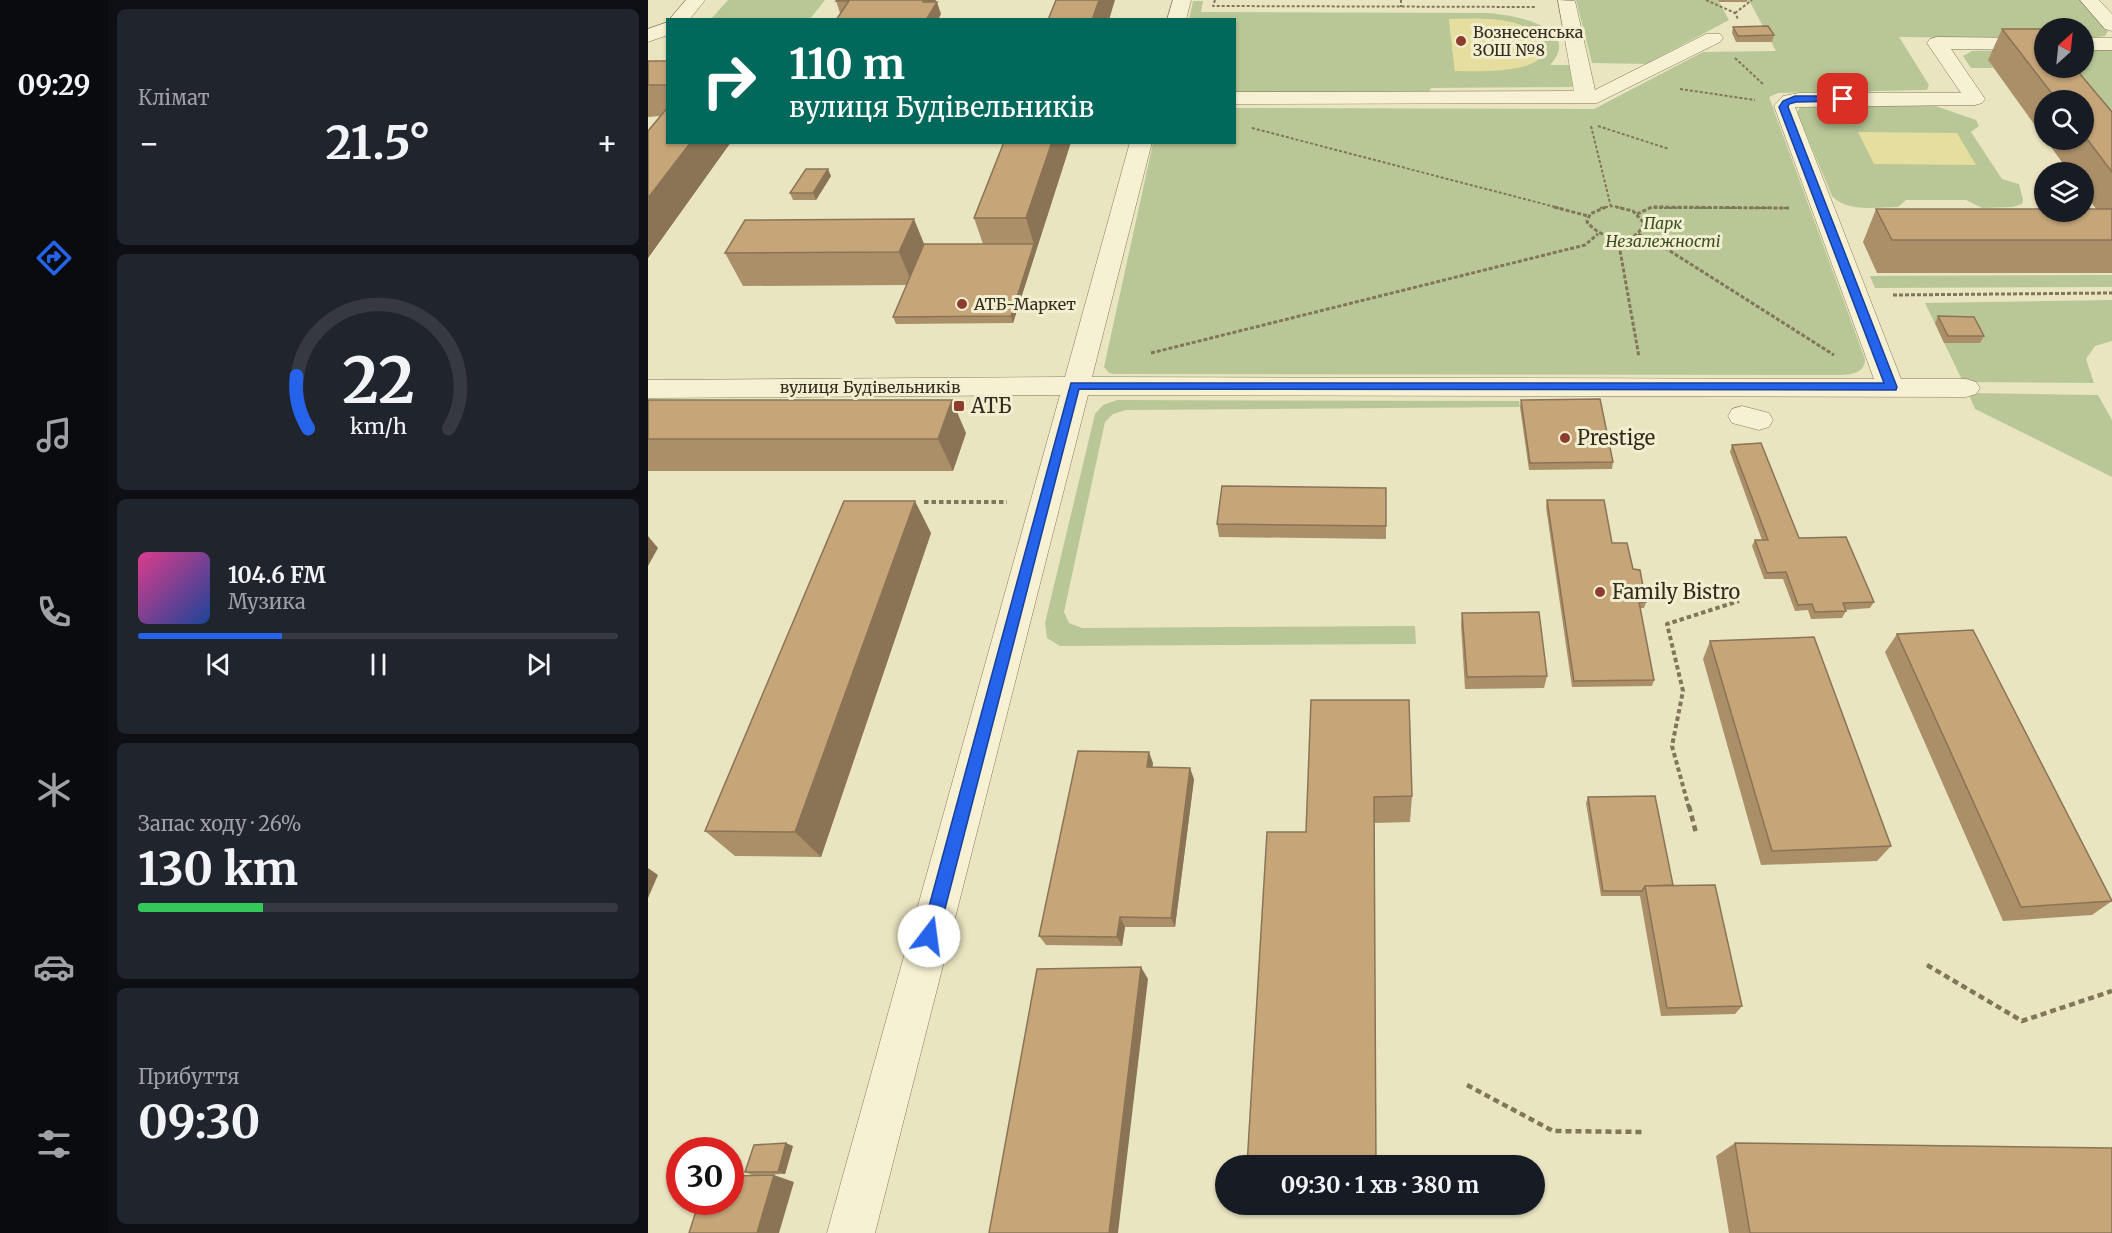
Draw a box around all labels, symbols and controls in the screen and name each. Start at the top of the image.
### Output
north arrow [2034,18,2094,78]
map controls [2034,18,2094,222]
place label: Вознесенська ЗОШ №8 [1473,22,1584,60]
marker: Вознесенська ЗОШ №8 [1454,34,1468,48]
text: 110 m [789,38,905,90]
icon: right [690,42,768,120]
text: 09:29 [18,68,90,102]
pin [1817,73,1868,124]
icon: arrive [1826,82,1859,115]
text: Клімат [138,85,210,110]
text: вулиця Будівельників [789,90,1094,124]
button: search [2034,90,2094,150]
text: 21.5° [326,115,430,171]
text: − [138,123,160,164]
text: + [596,123,618,164]
button: layers [2034,162,2094,222]
park label: Парк Незалежності [1605,213,1721,251]
icon: directions [33,237,75,279]
place label: АТБ-Маркет [973,294,1076,314]
marker: АТБ-Маркет [955,297,969,311]
text: 22 [342,342,414,420]
street label: вулиця Будівельників [780,377,960,397]
place label: АТБ [970,393,1012,418]
marker: АТБ [952,399,966,413]
text: km/h [350,413,406,440]
icon: music [33,414,75,456]
place label: Prestige [1577,425,1655,450]
marker: Prestige [1558,431,1572,445]
text: 104.6 FM [228,561,326,589]
place label: Family Bistro [1612,579,1741,604]
marker: Family Bistro [1593,585,1607,599]
text: Музика [228,589,306,614]
icon: phone [33,591,75,633]
icon: previous [202,648,235,681]
icon: pause [362,648,395,681]
icon: next [522,648,555,681]
icon: climate [33,769,75,811]
text: Запас ходу · 26% [138,811,302,836]
text: 130 km [138,841,298,897]
position arrow [897,904,961,968]
icon: car [33,946,75,988]
text: Прибуття [138,1064,239,1089]
text: 09:30 [138,1094,260,1150]
icon: filters [33,1123,75,1165]
speed limit sign: 30 [666,1137,744,1215]
text: 09:30 · 1 хв · 380 m [1281,1171,1479,1199]

